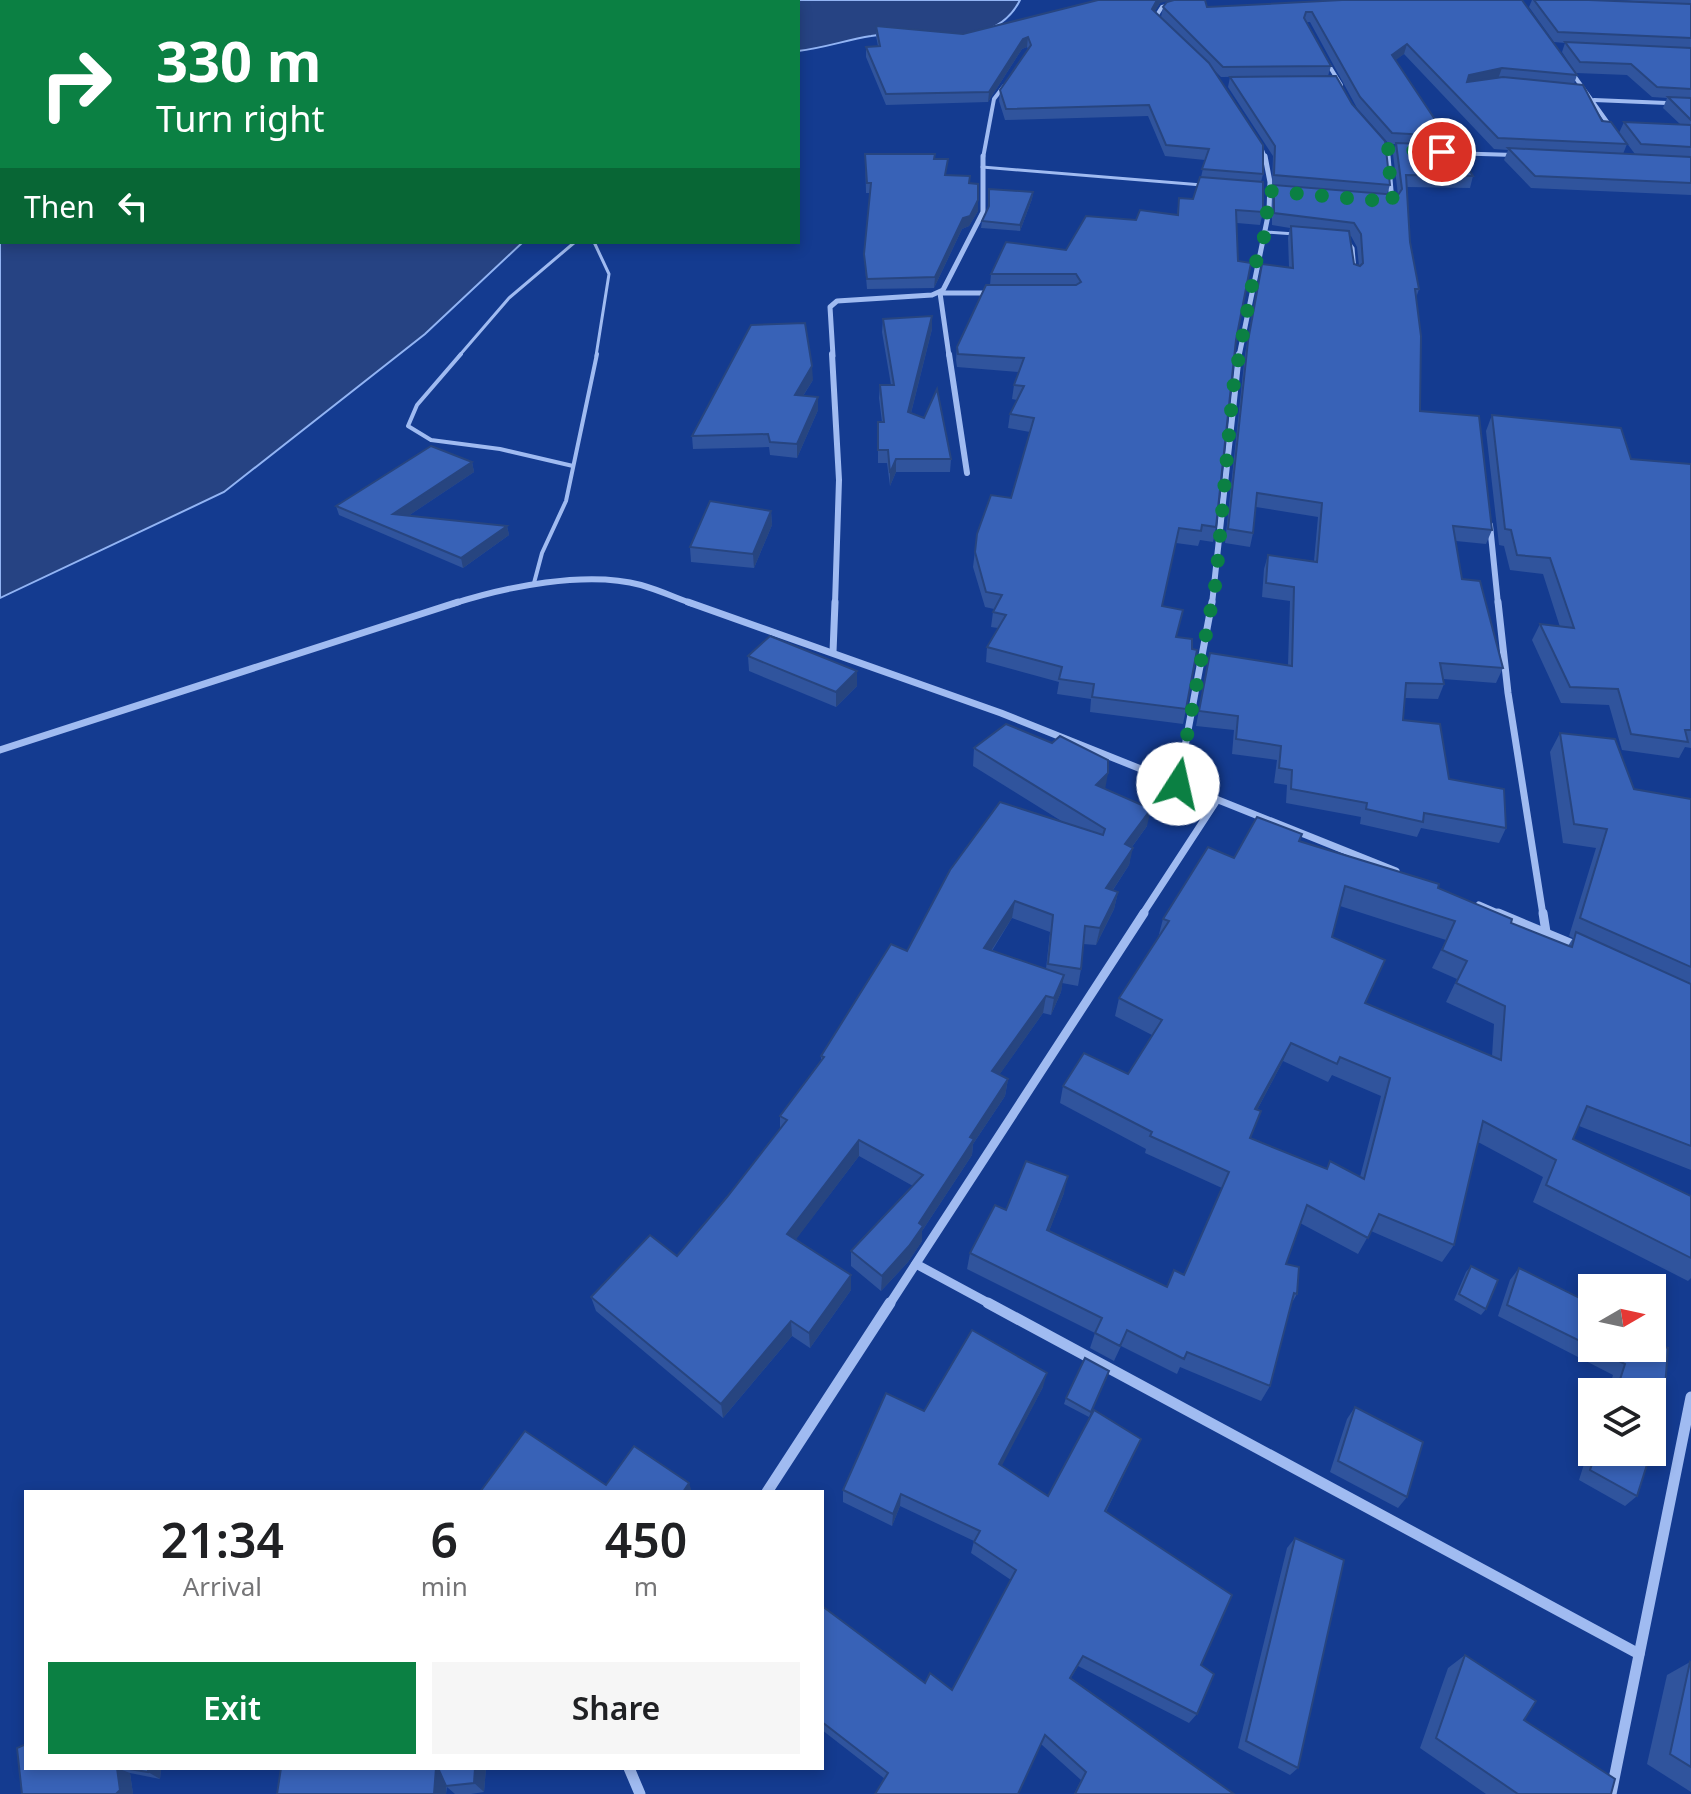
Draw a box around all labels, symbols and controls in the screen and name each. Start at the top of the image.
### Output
text: 330 m [156,22,321,98]
icon: right [24,32,128,136]
text: Turn right [156,94,324,143]
pin [1408,118,1476,186]
icon: arrive [1420,130,1464,174]
icon: left [111,184,155,228]
text: Then [24,186,95,227]
position arrow [1136,742,1220,826]
north arrow [1578,1274,1666,1362]
map controls [1578,1274,1666,1466]
button: layers [1578,1378,1666,1466]
text: 21:34 [161,1507,284,1572]
text: 6 [431,1507,458,1572]
text: 450 [605,1507,687,1572]
text: Arrival [183,1568,262,1604]
text: min [421,1568,468,1604]
text: m [634,1568,658,1604]
button: Exit [48,1662,416,1754]
button: Share [432,1662,800,1754]

